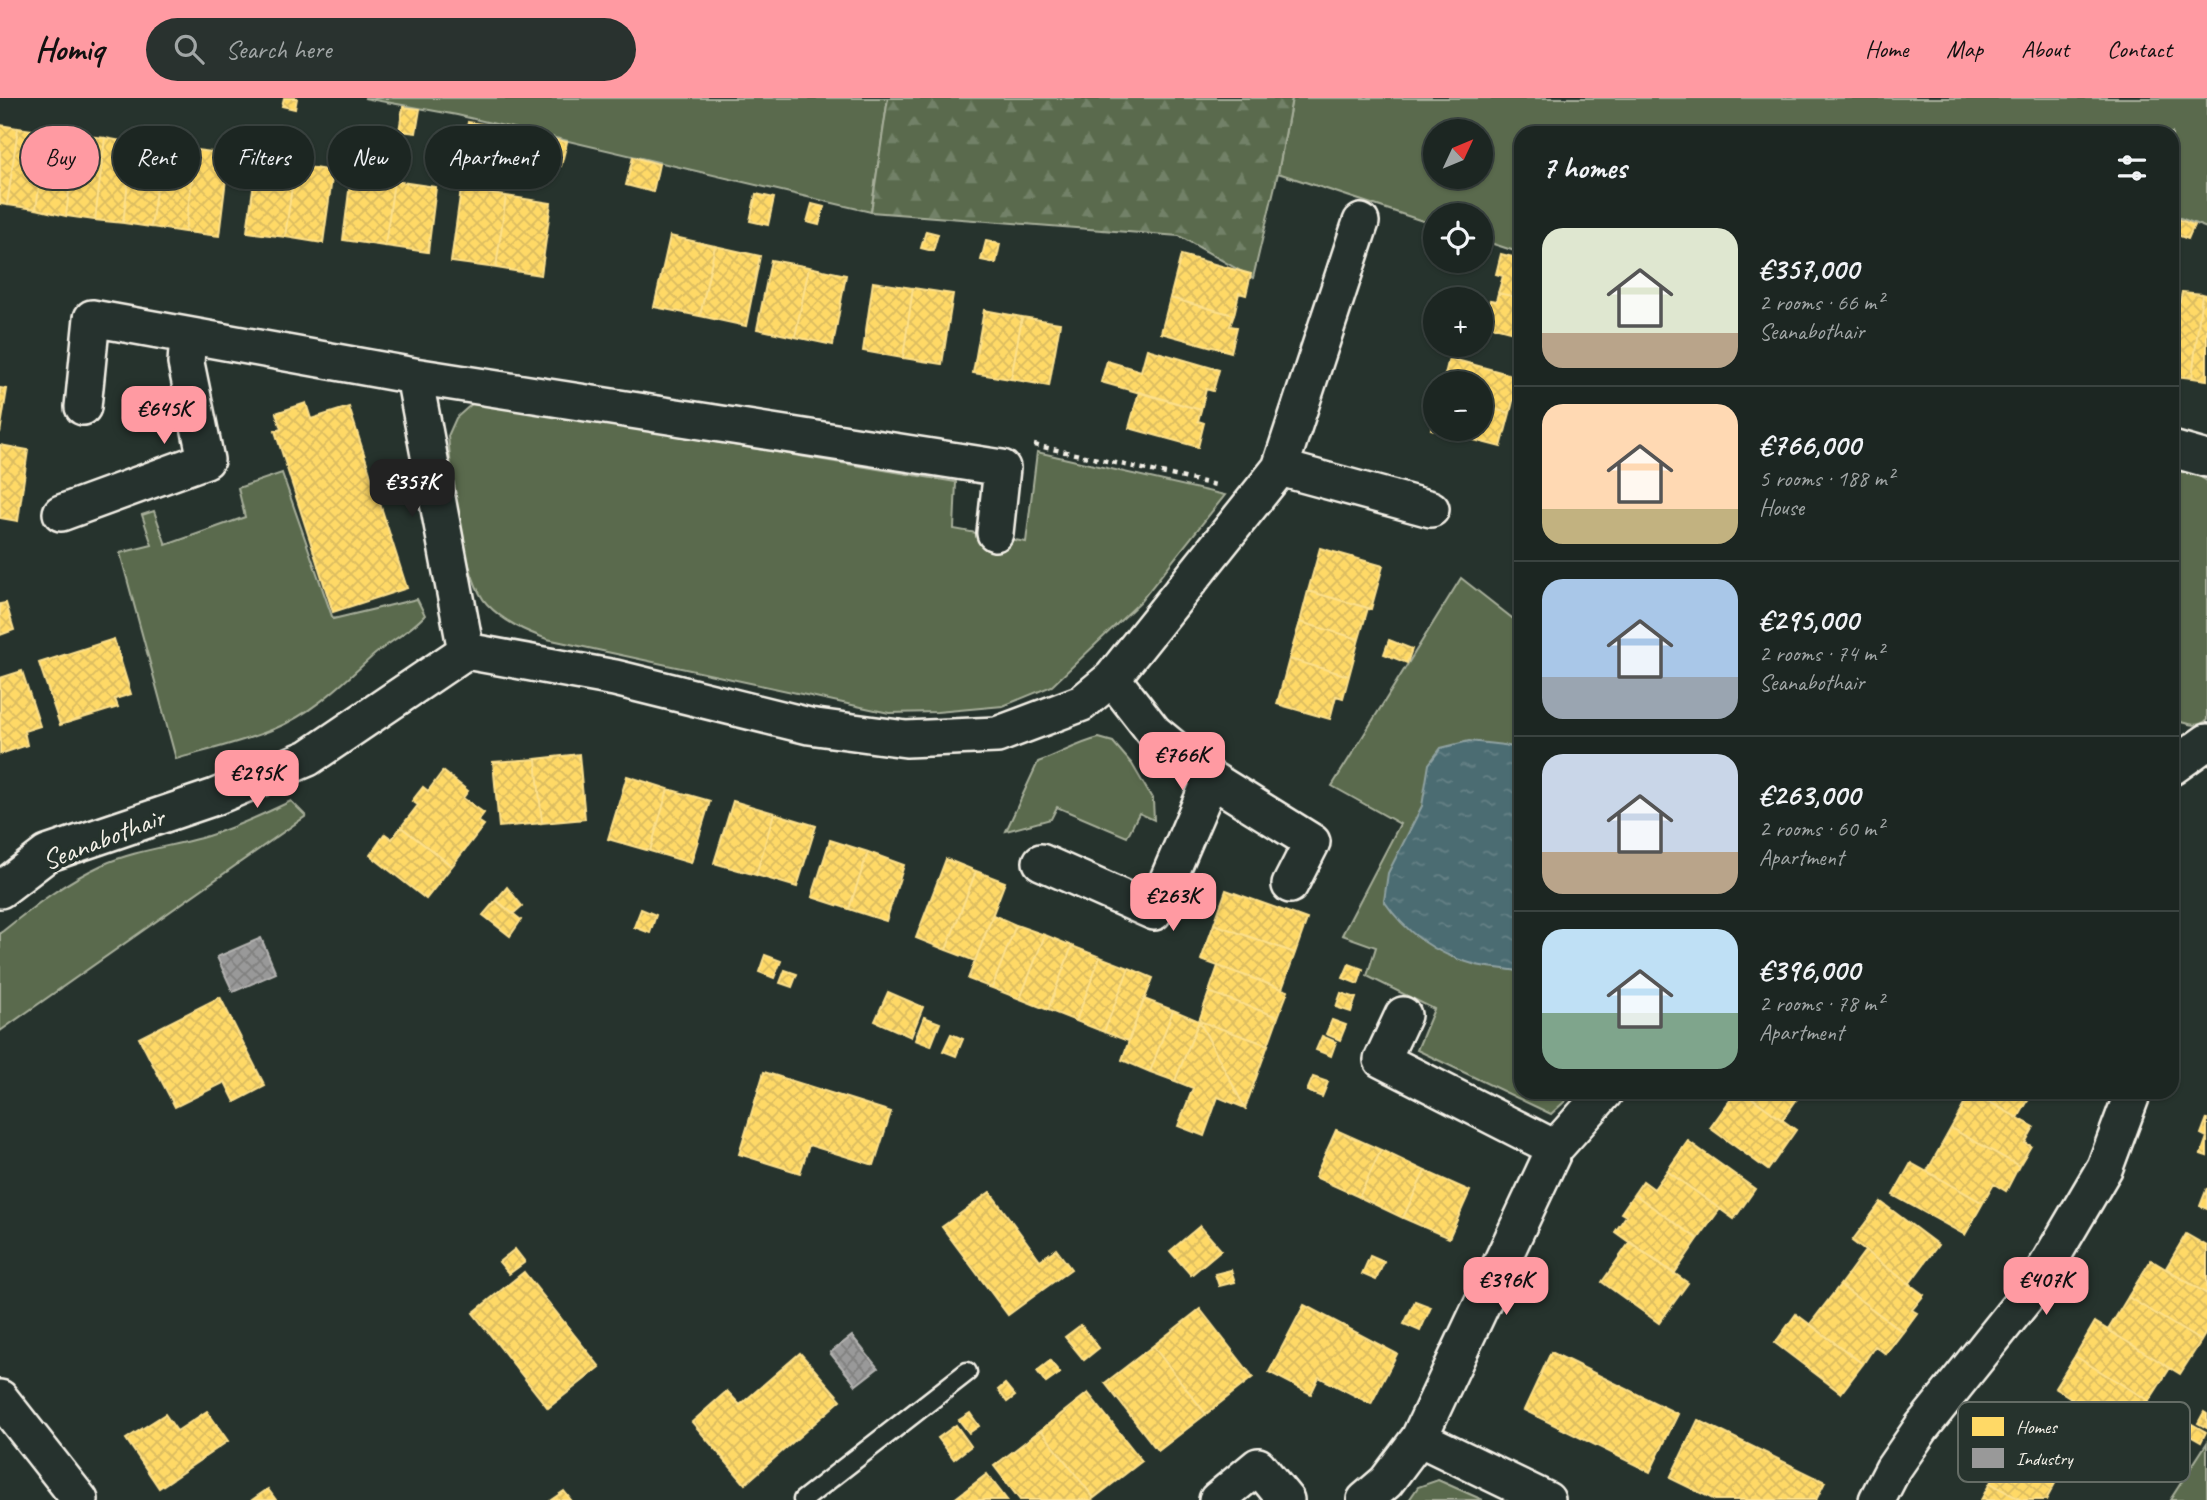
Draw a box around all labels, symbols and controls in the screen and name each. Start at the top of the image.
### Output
search box [146,18,636,81]
text: Homiq [35,28,104,70]
icon: search [170,30,208,68]
text: Search here [226,33,331,66]
text: Home [1865,34,1908,64]
text: Map [1946,34,1983,64]
text: About [2021,34,2069,64]
text: Contact [2107,34,2172,64]
north arrow [1423,119,1493,189]
map controls [1423,119,1493,441]
chip: Buy [21,126,99,189]
chip: Rent [113,126,200,189]
chip: Filters [214,126,314,189]
chip: New [328,126,411,189]
chip: Apartment [425,126,561,189]
text: 7 homes [1542,149,1627,187]
icon: filters [2113,149,2151,187]
button: locate [1423,203,1493,273]
text: €357,000 [1759,250,1859,288]
icon: home [1598,256,1682,340]
button: + [1423,287,1493,357]
text: 2 rooms · 66 m² [1759,288,1883,317]
text: Seanabothair [1759,317,1864,346]
button: − [1423,371,1493,441]
pin: €645K [115,386,213,446]
text: €645K [137,394,191,423]
text: €766,000 [1759,426,1861,464]
icon: home [1598,432,1682,516]
pin: €357K [363,460,461,519]
text: 5 rooms · 188 m² [1759,464,1894,493]
text: €357K [386,467,438,496]
text: House [1759,493,1804,522]
text: €295,000 [1759,601,1859,639]
icon: home [1598,607,1682,691]
text: 2 rooms · 74 m² [1759,639,1883,668]
text: Seanabothair [1759,668,1864,697]
pin: €766K [1133,732,1231,792]
text: €766K [1155,740,1209,769]
pin: €295K [208,750,306,810]
text: €295K [231,758,283,787]
text: €263,000 [1759,776,1860,814]
icon: home [1598,782,1682,866]
street label: Seanabothair [37,798,171,878]
text: 2 rooms · 60 m² [1759,814,1883,843]
text: Apartment [1759,843,1844,872]
pin: €263K [1124,874,1222,933]
text: €263K [1146,881,1200,910]
text: €396,000 [1759,951,1860,989]
icon: home [1598,957,1682,1041]
text: 2 rooms · 78 m² [1759,989,1883,1018]
text: Apartment [1759,1018,1844,1047]
pin: €396K [1457,1258,1555,1317]
pin: €407K [1997,1258,2095,1317]
text: €396K [1479,1265,1533,1294]
text: €407K [2020,1265,2073,1294]
legend [1958,1402,2190,1482]
text: Homes [2016,1415,2058,1439]
text: Industry [2016,1447,2074,1471]

